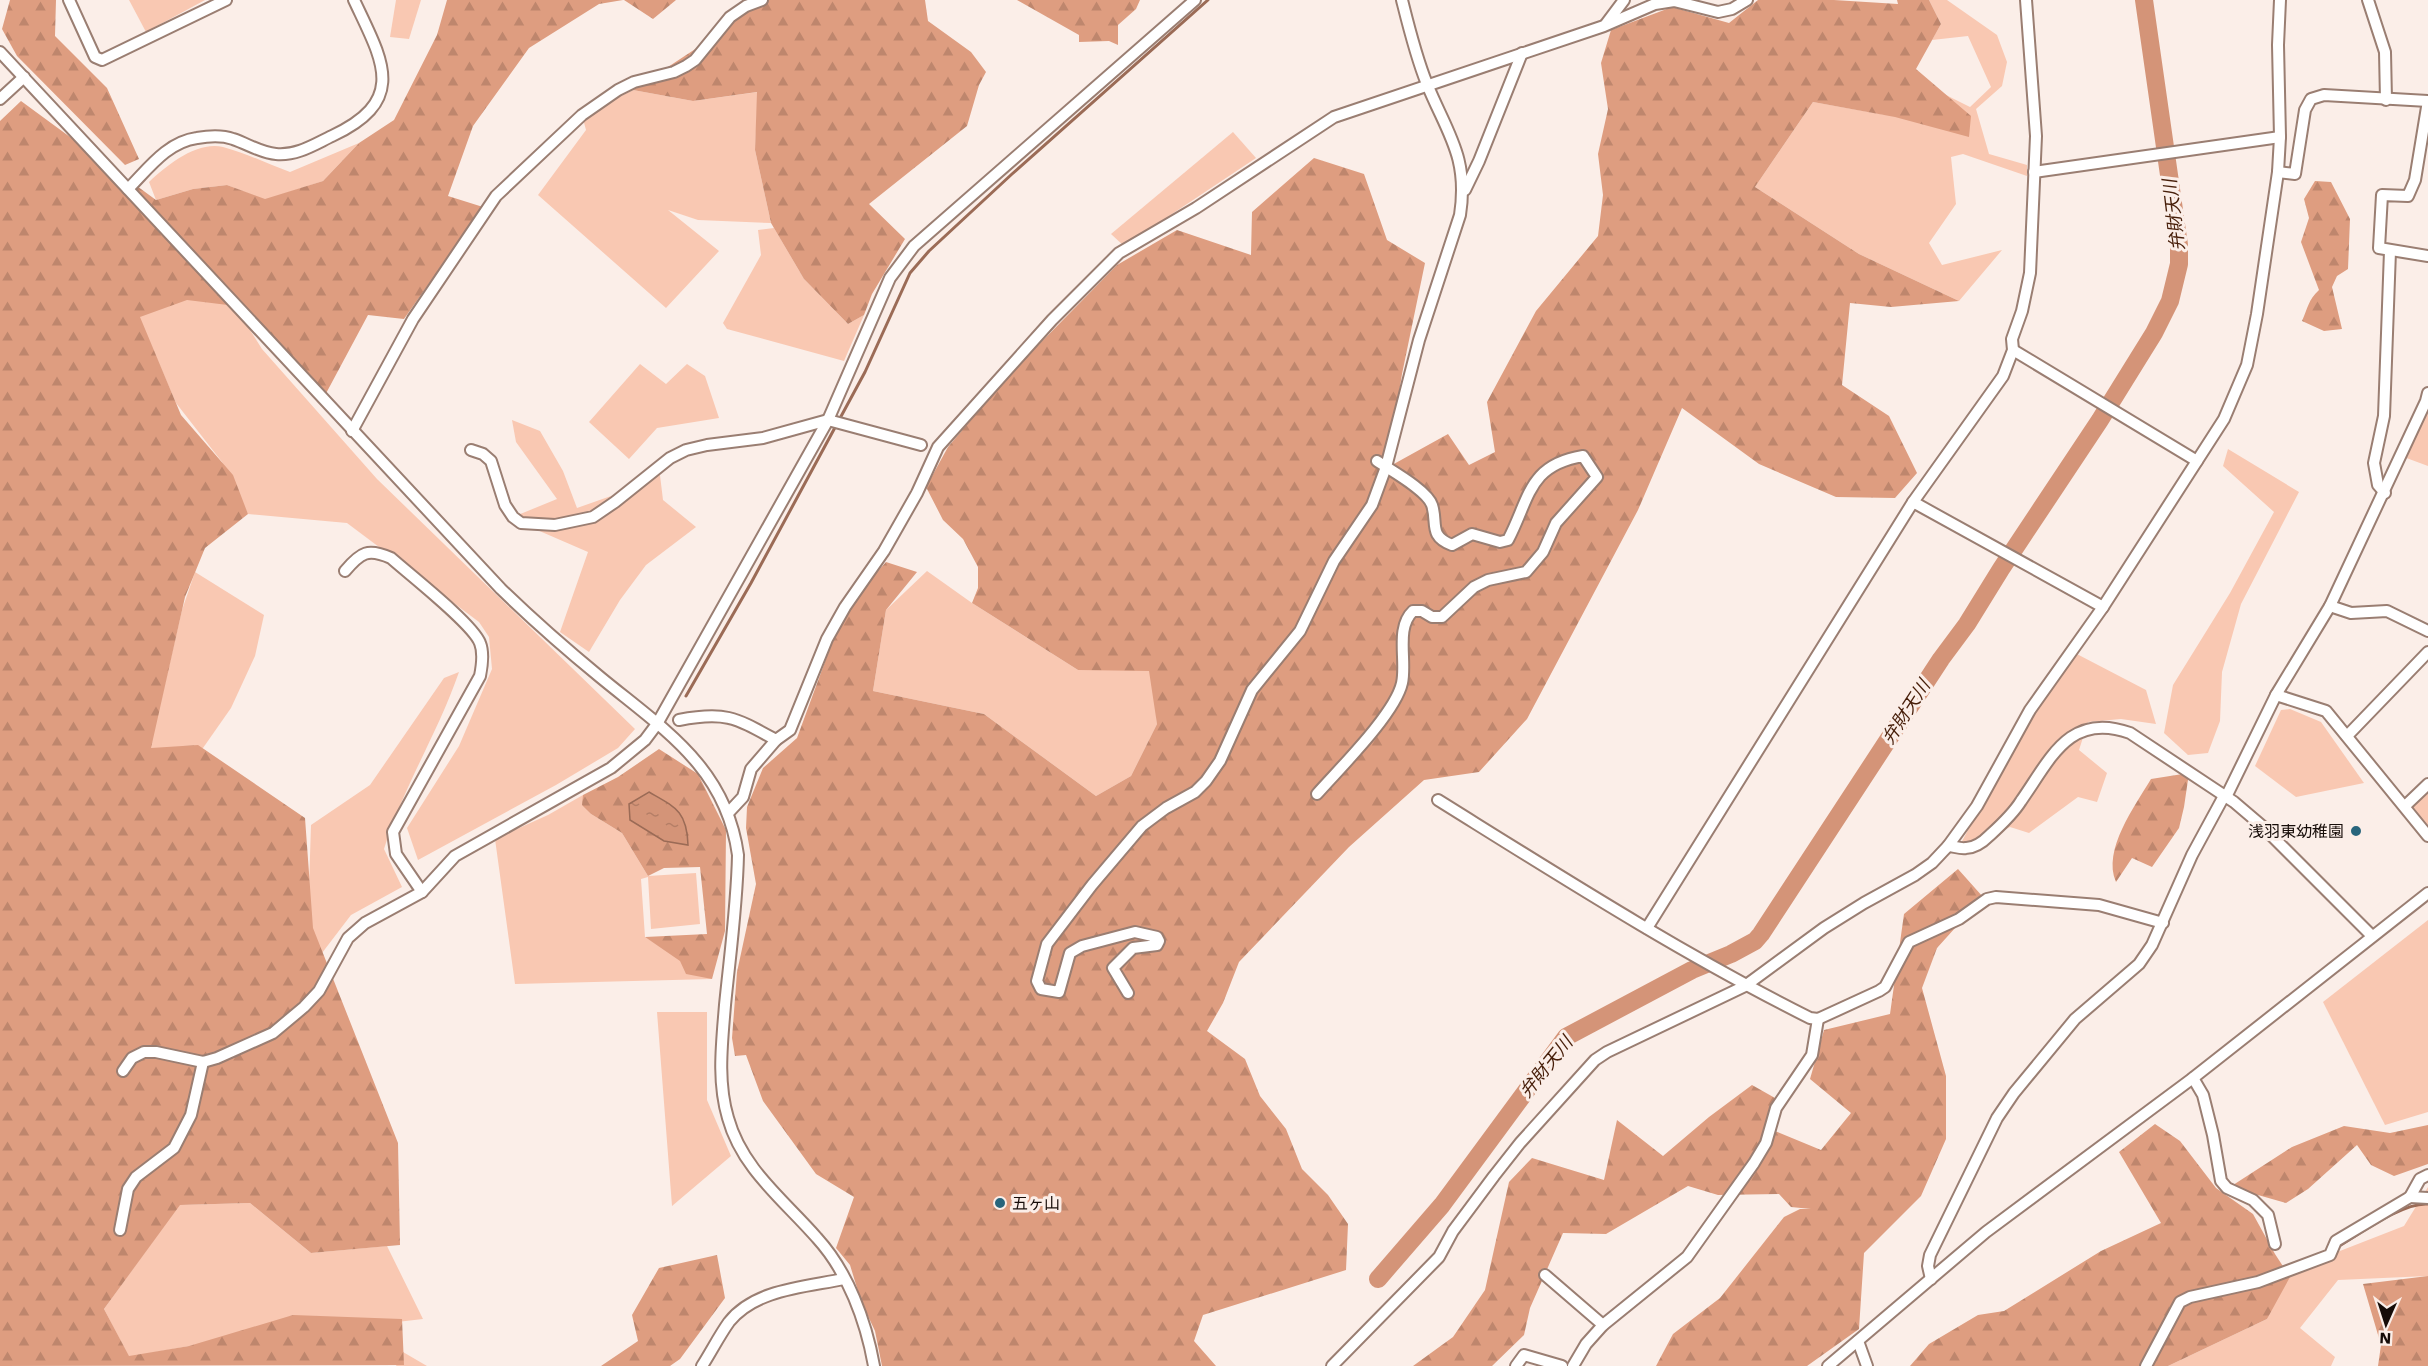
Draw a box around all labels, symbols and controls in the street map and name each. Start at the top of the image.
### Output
water label: 弁財天川 [2158,176,2188,252]
water label: 弁財天川 [1877,674,1935,748]
place label: 浅羽東幼稚園 [2248,822,2344,841]
marker: 浅羽東幼稚園 [2349,824,2363,838]
water label: 弁財天川 [1515,1031,1578,1101]
place label: 五ヶ山 [1012,1194,1060,1213]
marker: 五ヶ山 [993,1196,1007,1210]
north arrow [2356,1294,2416,1354]
text: N [2379,1329,2392,1348]

